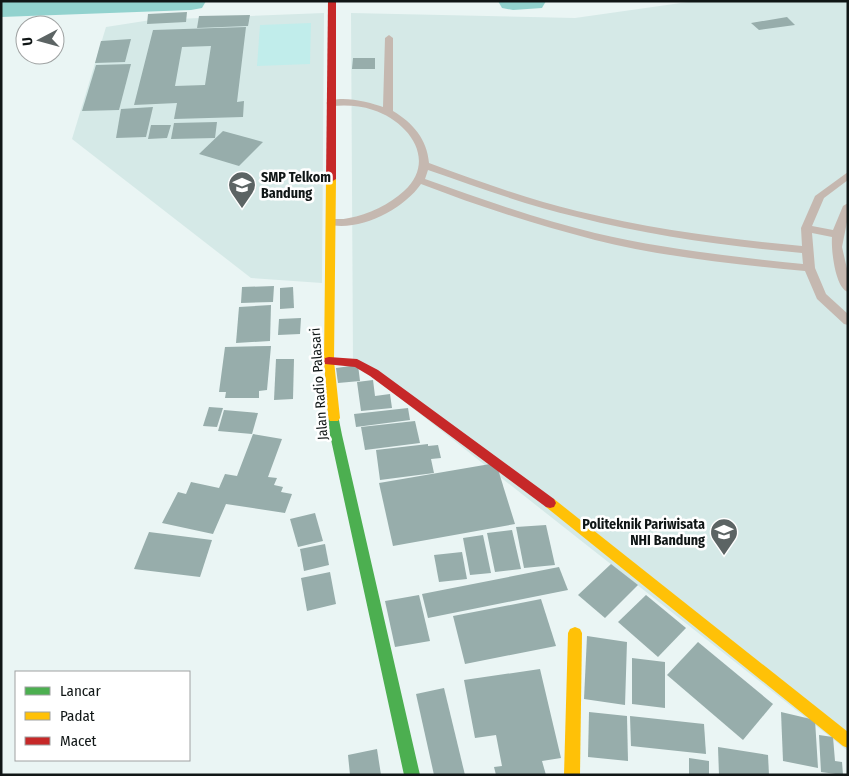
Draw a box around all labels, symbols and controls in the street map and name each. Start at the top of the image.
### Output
north arrow [15,15,65,65]
text: U [19,36,36,46]
place label: SMP Telkom Bandung [261,169,331,202]
school or university icon: SMP Telkom Bandung [227,170,257,209]
street label: Jalan Radio Palasari [307,327,331,441]
place label: Politeknik Pariwisata NHI Bandung [582,516,705,549]
school or university icon: Politeknik Pariwisata NHI Bandung [709,517,739,556]
legend [15,671,190,761]
text: Lancar [60,682,101,700]
text: Padat [60,707,95,725]
text: Macet [60,732,97,750]

